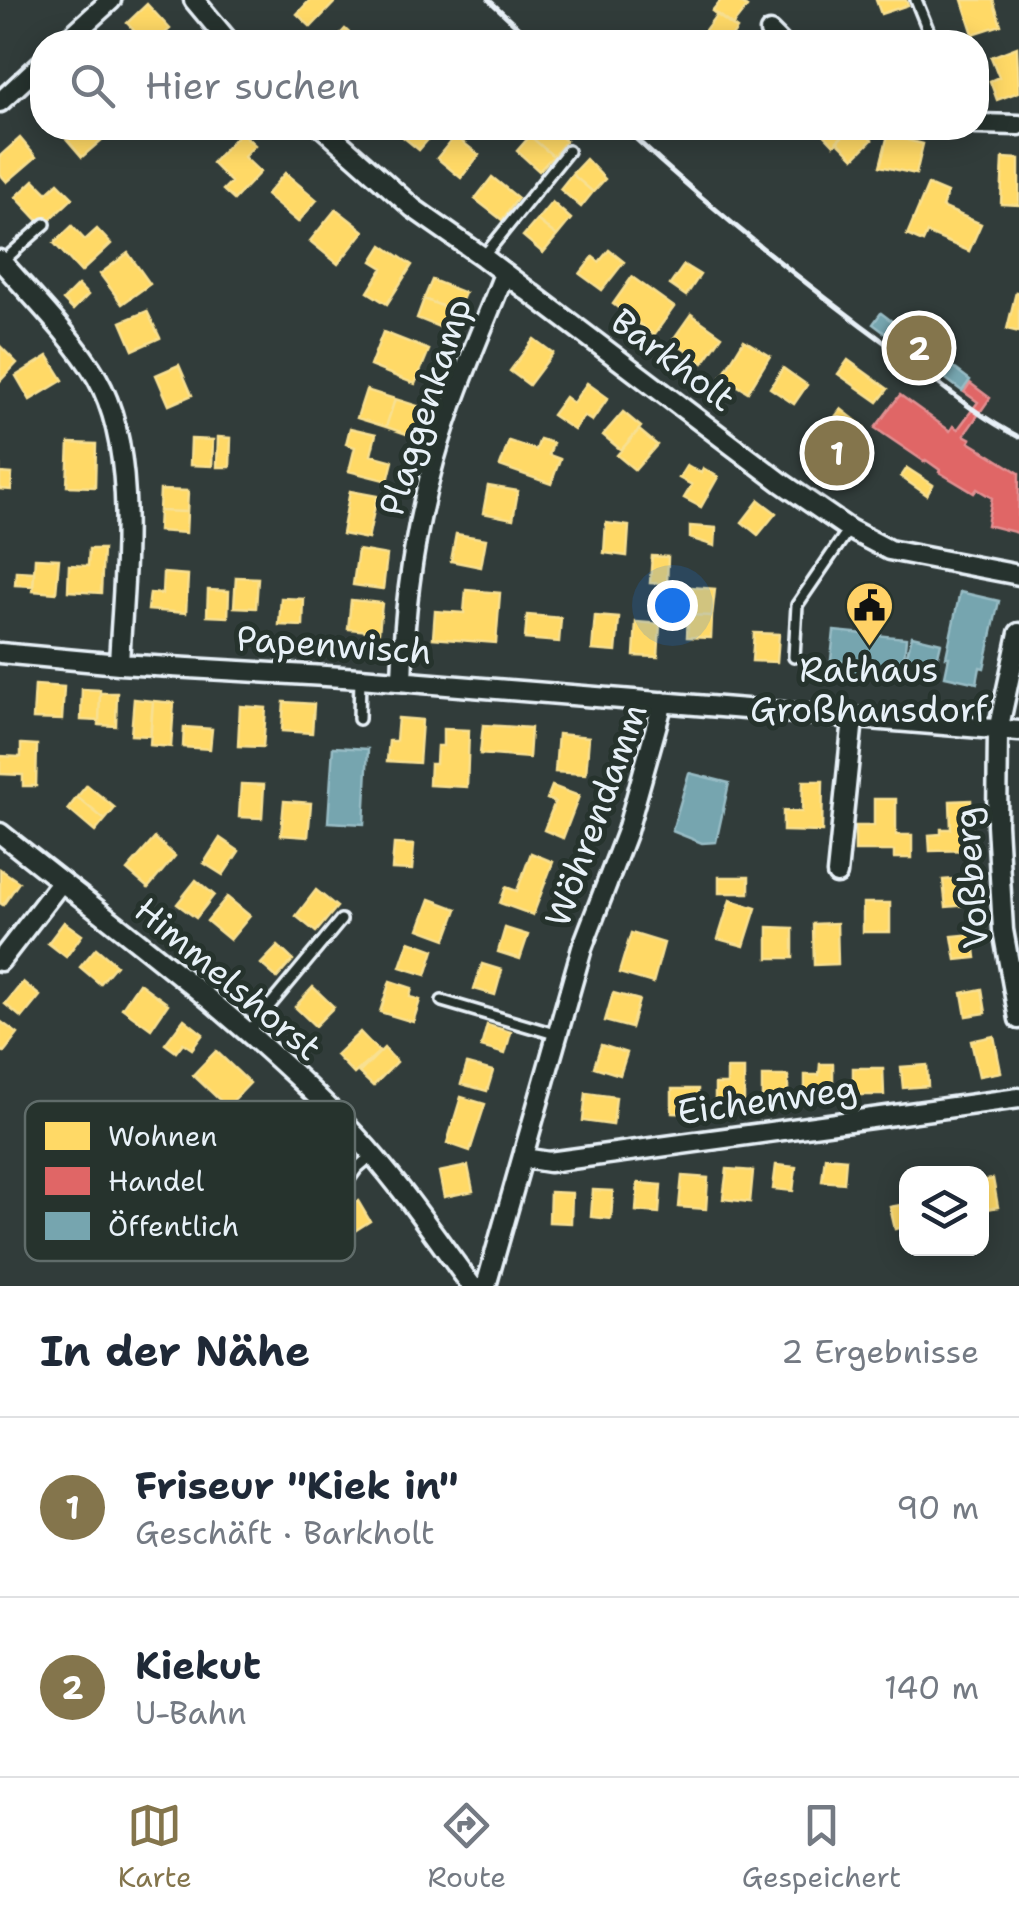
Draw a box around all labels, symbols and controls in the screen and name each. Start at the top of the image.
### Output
search box [30,30,989,140]
icon: search [65,58,120,113]
text: Hier suchen [145,60,360,111]
street label: Plaggenkamp [367,292,482,522]
street label: Barkholt [602,298,745,422]
pin: 2 [886,310,952,386]
pin: 1 [804,416,870,490]
your location [647,580,698,631]
public building icon: Rathaus Großhansdorf [843,580,895,648]
street label: Papenwisch [235,614,433,675]
place label: Rathaus Großhansdorf [750,646,989,733]
street label: Wöhrendamm [533,697,658,933]
street label: Voßberg [942,806,999,950]
street label: Himmelshorst [125,886,332,1071]
street label: Eichenweg [674,1064,860,1135]
legend [25,1101,355,1261]
text: Wohnen [108,1117,218,1155]
text: Handel [108,1162,205,1200]
map controls [899,1166,989,1256]
button: layers [899,1166,989,1256]
text: Öffentlich [108,1207,239,1245]
text: In der Nähe [40,1323,310,1379]
text: 2 Ergebnisse [781,1330,979,1373]
text: Friseur "Kiek in" [135,1460,458,1511]
text: 1 [65,1486,80,1529]
text: 90 m [896,1486,979,1529]
text: Geschäft · Barkholt [135,1511,435,1554]
text: Kiekut [135,1640,261,1691]
text: 2 [61,1666,84,1709]
text: 140 m [884,1666,979,1709]
text: U-Bahn [135,1691,247,1734]
tab: Karte [118,1798,192,1896]
tab: Route [427,1798,506,1896]
tab: Gespeichert [742,1798,901,1896]

